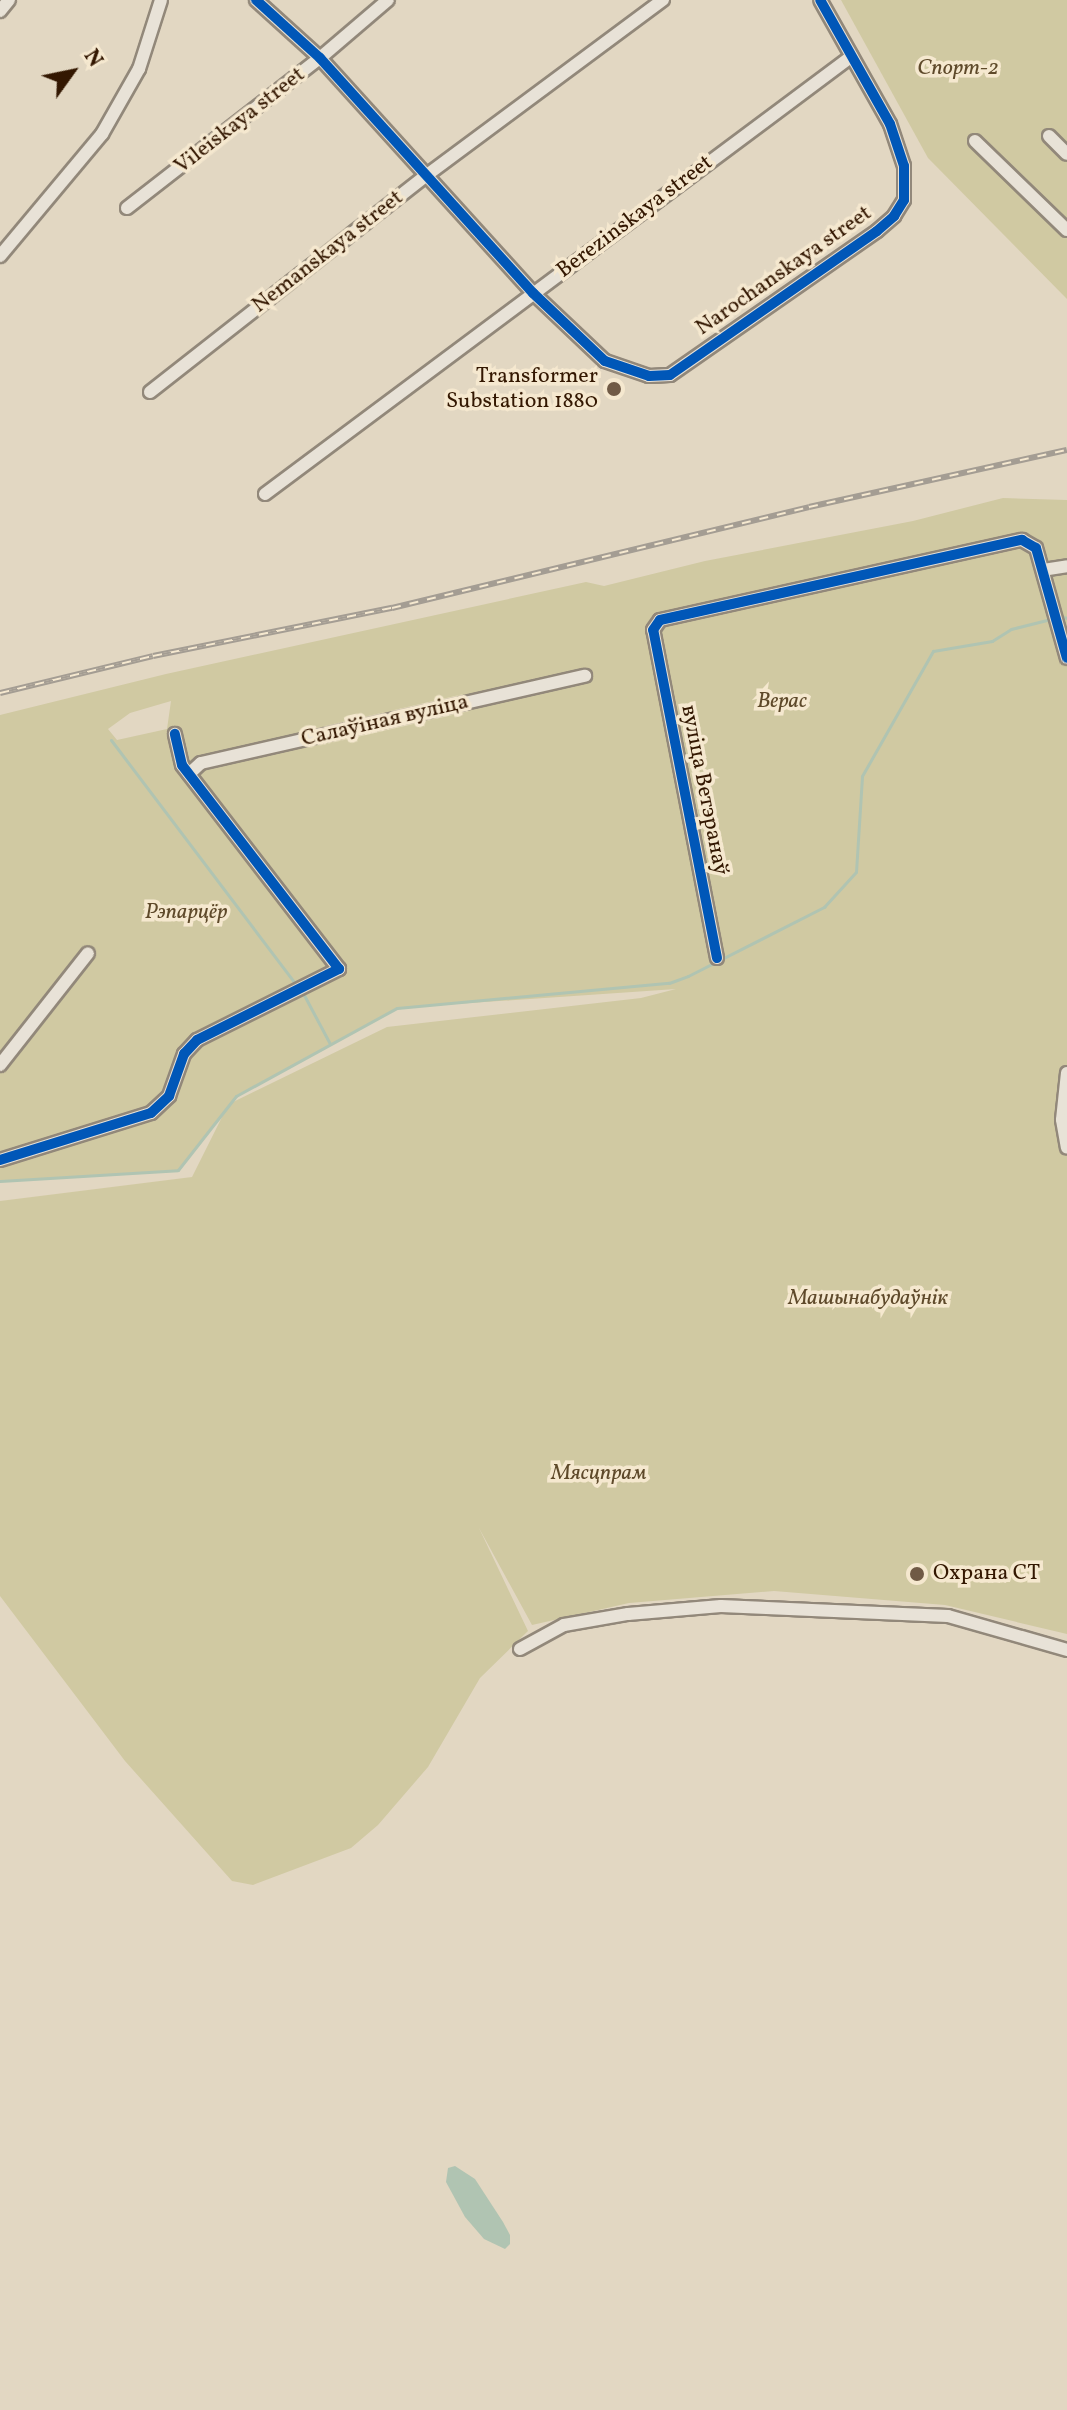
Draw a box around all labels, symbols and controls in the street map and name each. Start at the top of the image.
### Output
north arrow [32,32,112,112]
text: N [75,44,110,74]
park label: Спорт-2 [917,56,999,82]
street label: Vileiskaya street [170,62,310,180]
street label: Berezinskaya street [552,150,718,284]
street label: Nemanskaya street [247,185,409,319]
street label: Narochanskaya street [691,200,877,342]
place label: Transformer Substation 1880 [446,363,598,414]
marker: Transformer Substation 1880 [605,380,623,398]
street label: Салаўіная вуліца [299,689,471,753]
park label: Верас [757,689,807,715]
street label: вуліца Ветэранаў [675,703,733,877]
park label: Рэпарцёр [145,900,227,926]
park label: Машынабудаўнік [788,1286,948,1312]
park label: Мясцпрам [551,1461,647,1487]
place label: Охрана СТ [933,1561,1040,1587]
marker: Охрана СТ [908,1565,926,1583]

